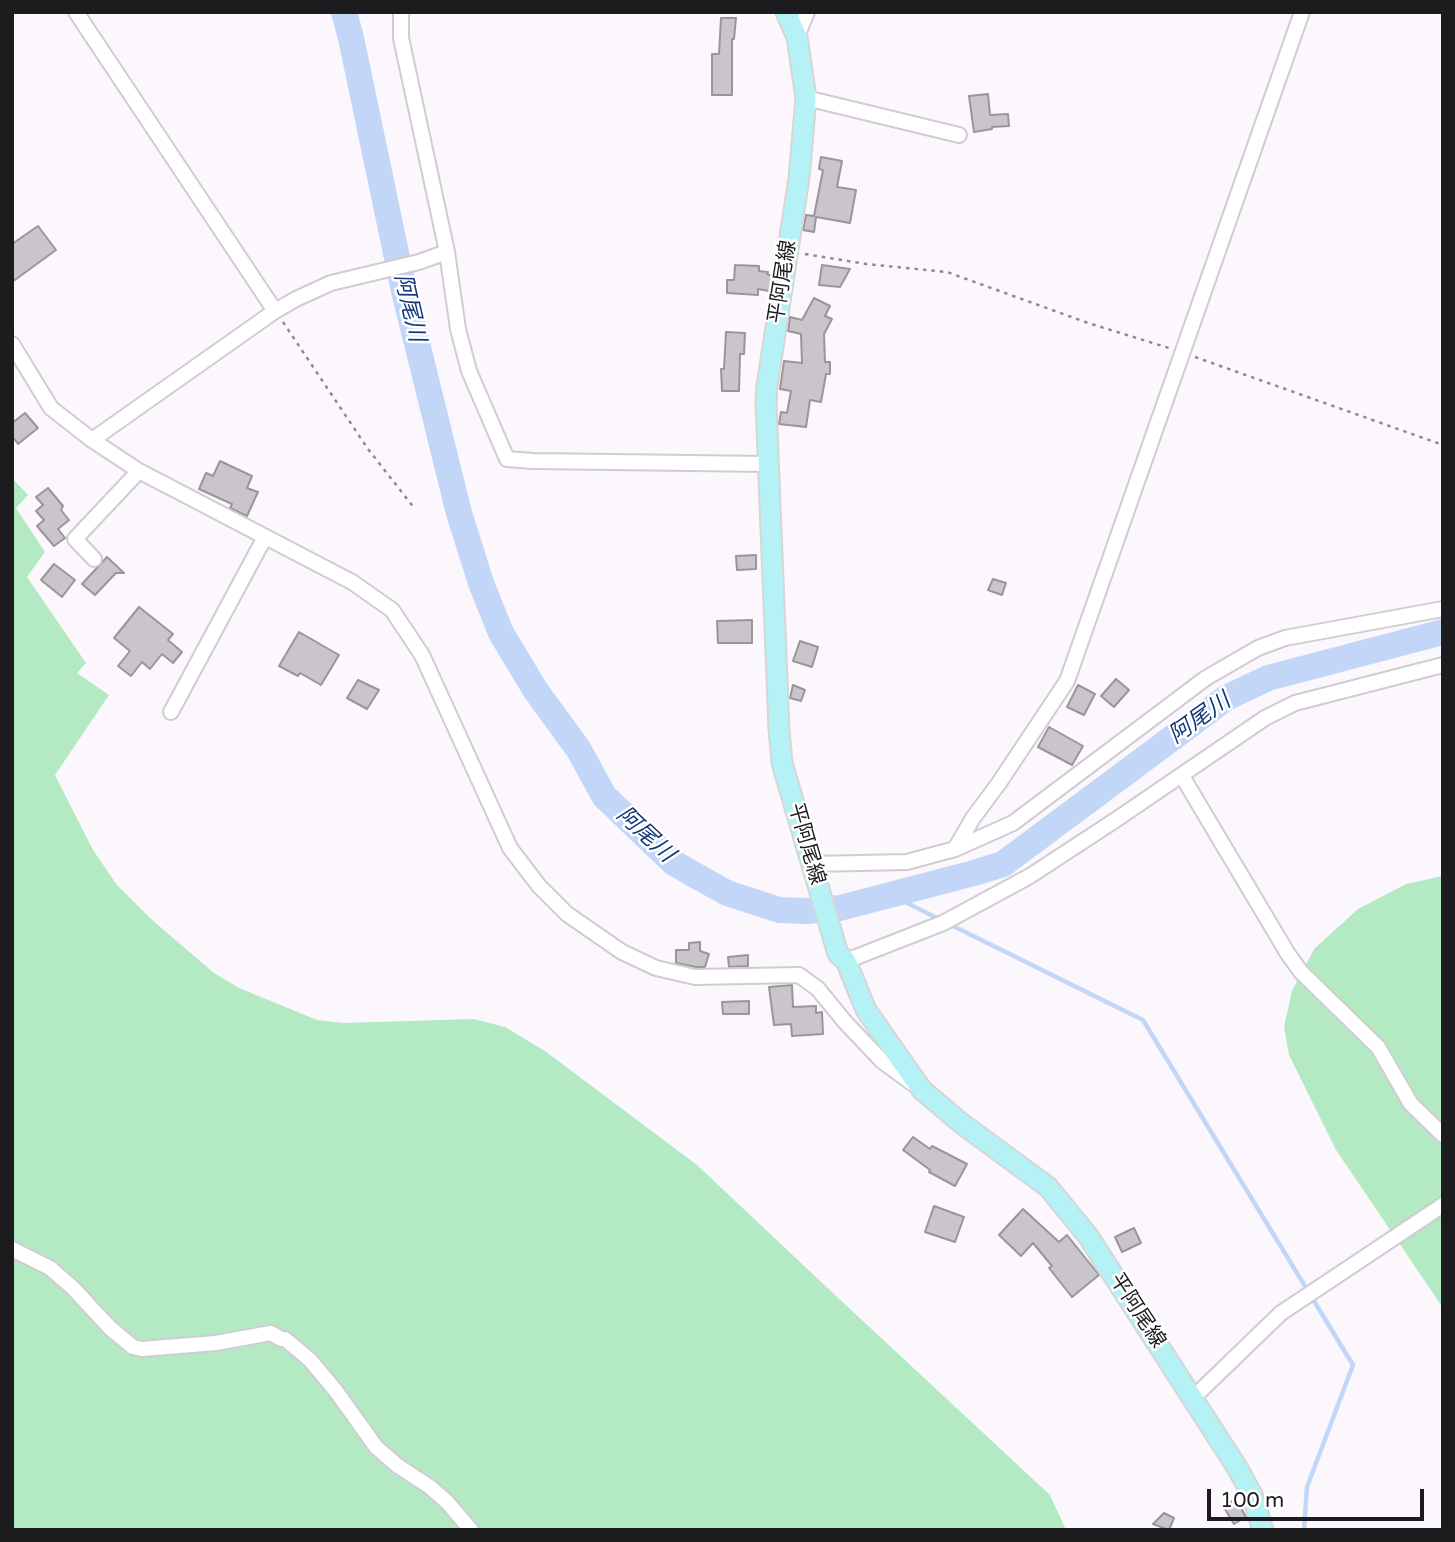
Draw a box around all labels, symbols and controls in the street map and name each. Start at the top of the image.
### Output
street label: 平阿尾線 [764,239,802,325]
water label: 阿尾川 [388,271,430,345]
water label: 阿尾川 [1164,688,1236,750]
street label: 平阿尾線 [782,800,830,888]
water label: 阿尾川 [610,801,680,869]
street label: 平阿尾線 [1104,1269,1170,1353]
scale bar [1210,1476,1427,1520]
text: 100 m [1220,1488,1284,1513]

